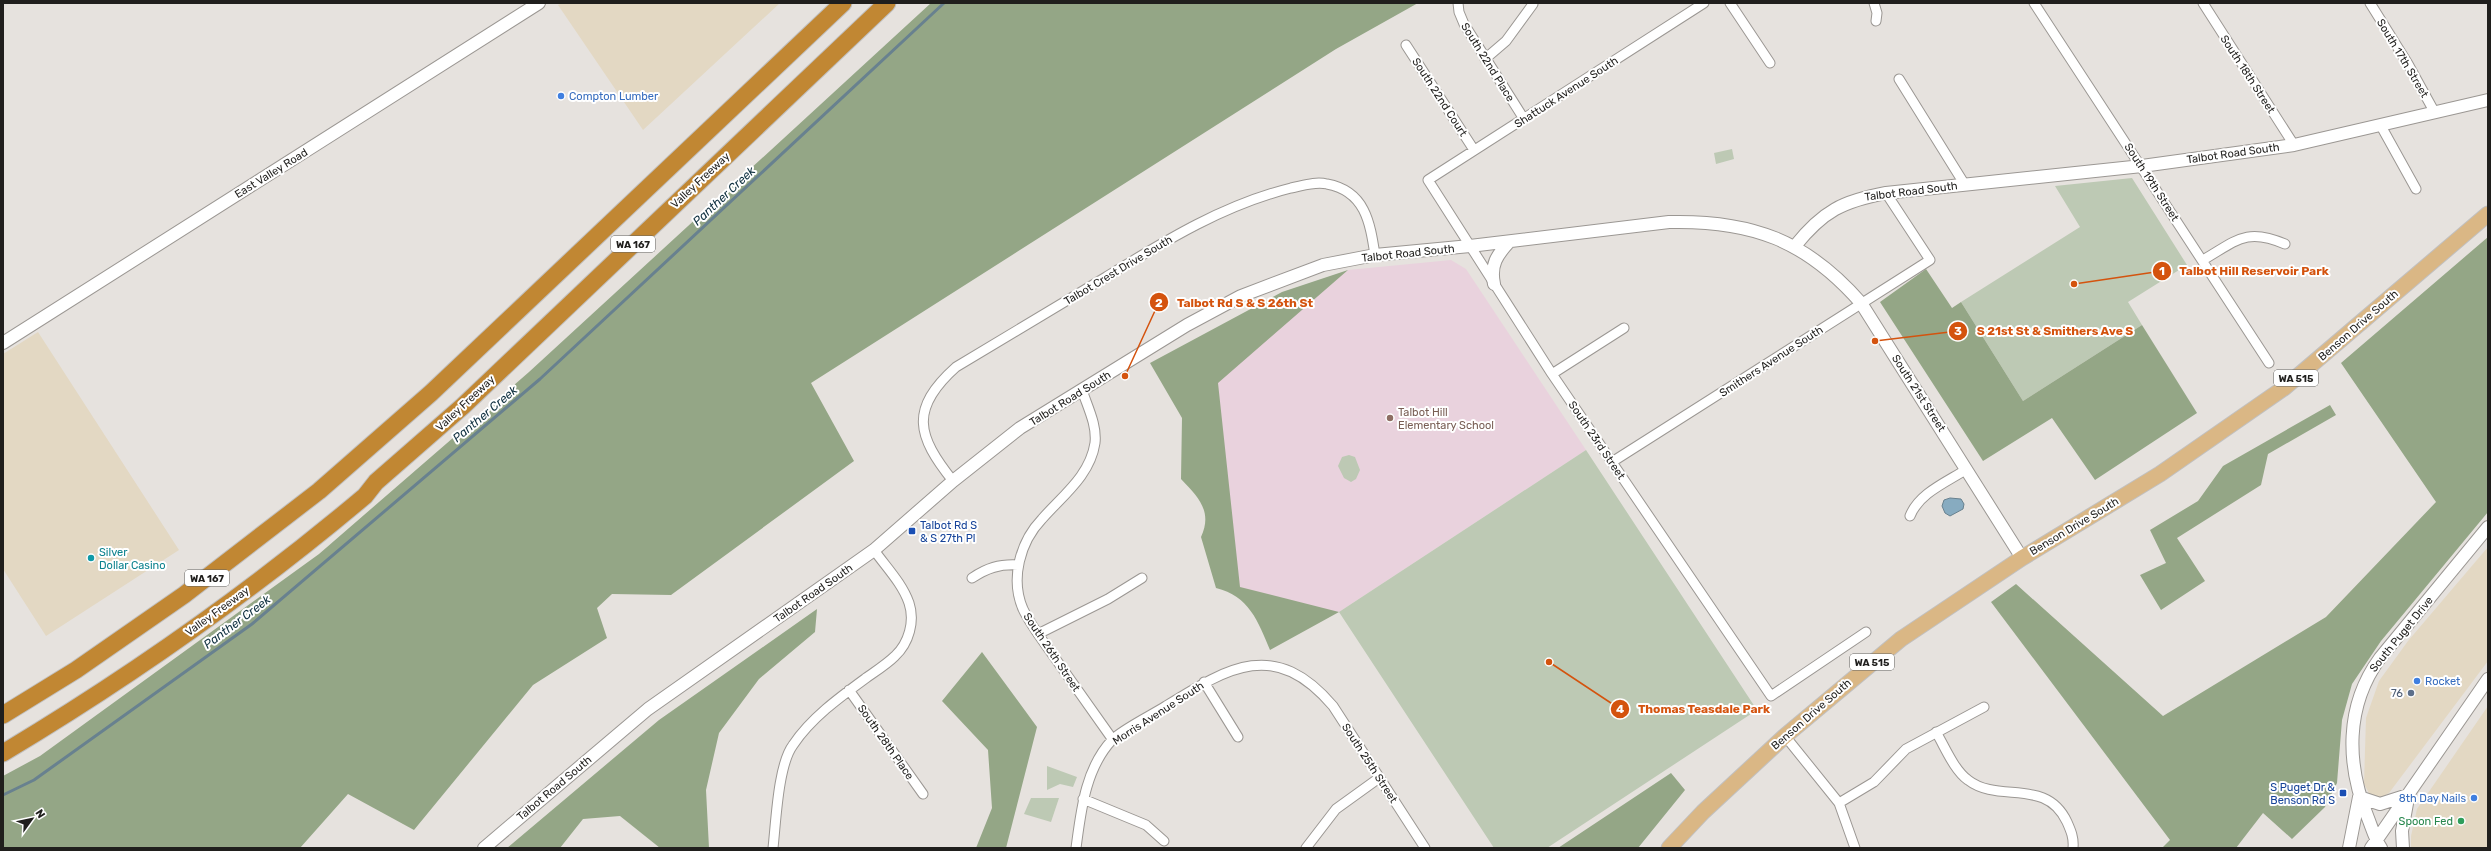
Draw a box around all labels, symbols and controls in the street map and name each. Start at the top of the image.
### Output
street label: South 17th Street [2374,17,2432,100]
street label: South 22nd Place [1458,21,1517,104]
street label: South 18th Street [2217,33,2278,116]
street label: Shattuck Avenue South [1512,54,1620,131]
street label: South 22nd Court [1409,56,1470,140]
place label: Compton Lumber [569,90,659,103]
marker: Compton Lumber [556,91,566,101]
street label: South 19th Street [2122,141,2182,224]
street label: Talbot Road South [2186,141,2280,166]
street label: East Valley Road [232,146,310,201]
street label: Valley Freeway [668,150,732,211]
water label: Panther Creek [690,163,759,228]
street label: Talbot Road South [1864,179,1958,204]
street label: Talbot Crest Drive South [1062,233,1175,308]
road number: WA 167 [611,236,655,252]
street label: Talbot Road South [1361,242,1455,265]
callout: Talbot Hill Reservoir Park [2152,259,2337,283]
text: 1 [2159,264,2165,278]
text: Talbot Hill Reservoir Park [2179,264,2329,278]
street label: Benson Drive South [2316,287,2401,364]
callout: Talbot Rd S & S 26th St [1149,290,1321,314]
text: 2 [1155,296,1163,310]
text: Talbot Rd S & S 26th St [1177,296,1313,310]
callout: S 21st St & Smithers Ave S [1948,319,2141,343]
street label: Smithers Avenue South [1717,323,1825,400]
text: 3 [1954,324,1962,338]
text: S 21st St & Smithers Ave S [1977,324,2133,338]
street label: South 21st Street [1889,352,1949,435]
street label: Talbot Road South [1027,368,1113,429]
road number: WA 515 [2274,370,2318,386]
street label: Valley Freeway [433,373,497,434]
water label: Panther Creek [450,382,521,445]
street label: South 23rd Street [1566,399,1628,482]
place label: Talbot Hill Elementary School [1398,406,1494,432]
marker: Talbot Hill Elementary School [1385,413,1395,423]
street label: Benson Drive South [2027,495,2121,558]
place label: Talbot Rd S & S 27th Pl [920,519,977,545]
marker: Talbot Rd S & S 27th Pl [907,526,917,536]
place label: Silver Dollar Casino [99,546,166,572]
marker: Silver Dollar Casino [86,553,96,563]
street label: Talbot Road South [771,561,855,626]
road number: WA 167 [185,570,229,586]
street label: Valley Freeway [183,584,252,639]
water label: Panther Creek [201,592,274,652]
street label: South Puget Drive [2367,594,2436,675]
street label: South 26th Street [1020,610,1083,695]
road number: WA 515 [1850,654,1894,670]
place label: Rocket [2425,675,2461,688]
street label: Benson Drive South [1769,676,1854,753]
marker: Rocket [2412,676,2422,686]
street label: Morris Avenue South [1110,679,1206,748]
place label: 76 [2391,687,2403,700]
marker: 76 [2406,688,2416,698]
callout: Thomas Teasdale Park [1610,697,1778,721]
street label: South 28th Place [855,702,916,782]
text: 4 [1616,702,1624,716]
text: Thomas Teasdale Park [1638,702,1770,716]
street label: South 25th Street [1339,721,1400,806]
street label: Talbot Road South [514,753,594,823]
place label: S Puget Dr & Benson Rd S [2270,781,2335,807]
marker: S Puget Dr & Benson Rd S [2338,788,2348,798]
place label: 8th Day Nails [2399,792,2466,805]
marker: 8th Day Nails [2469,793,2479,803]
north arrow [12,799,52,839]
text: N [32,807,48,821]
place label: Spoon Fed [2399,815,2453,828]
marker: Spoon Fed [2456,816,2466,826]

